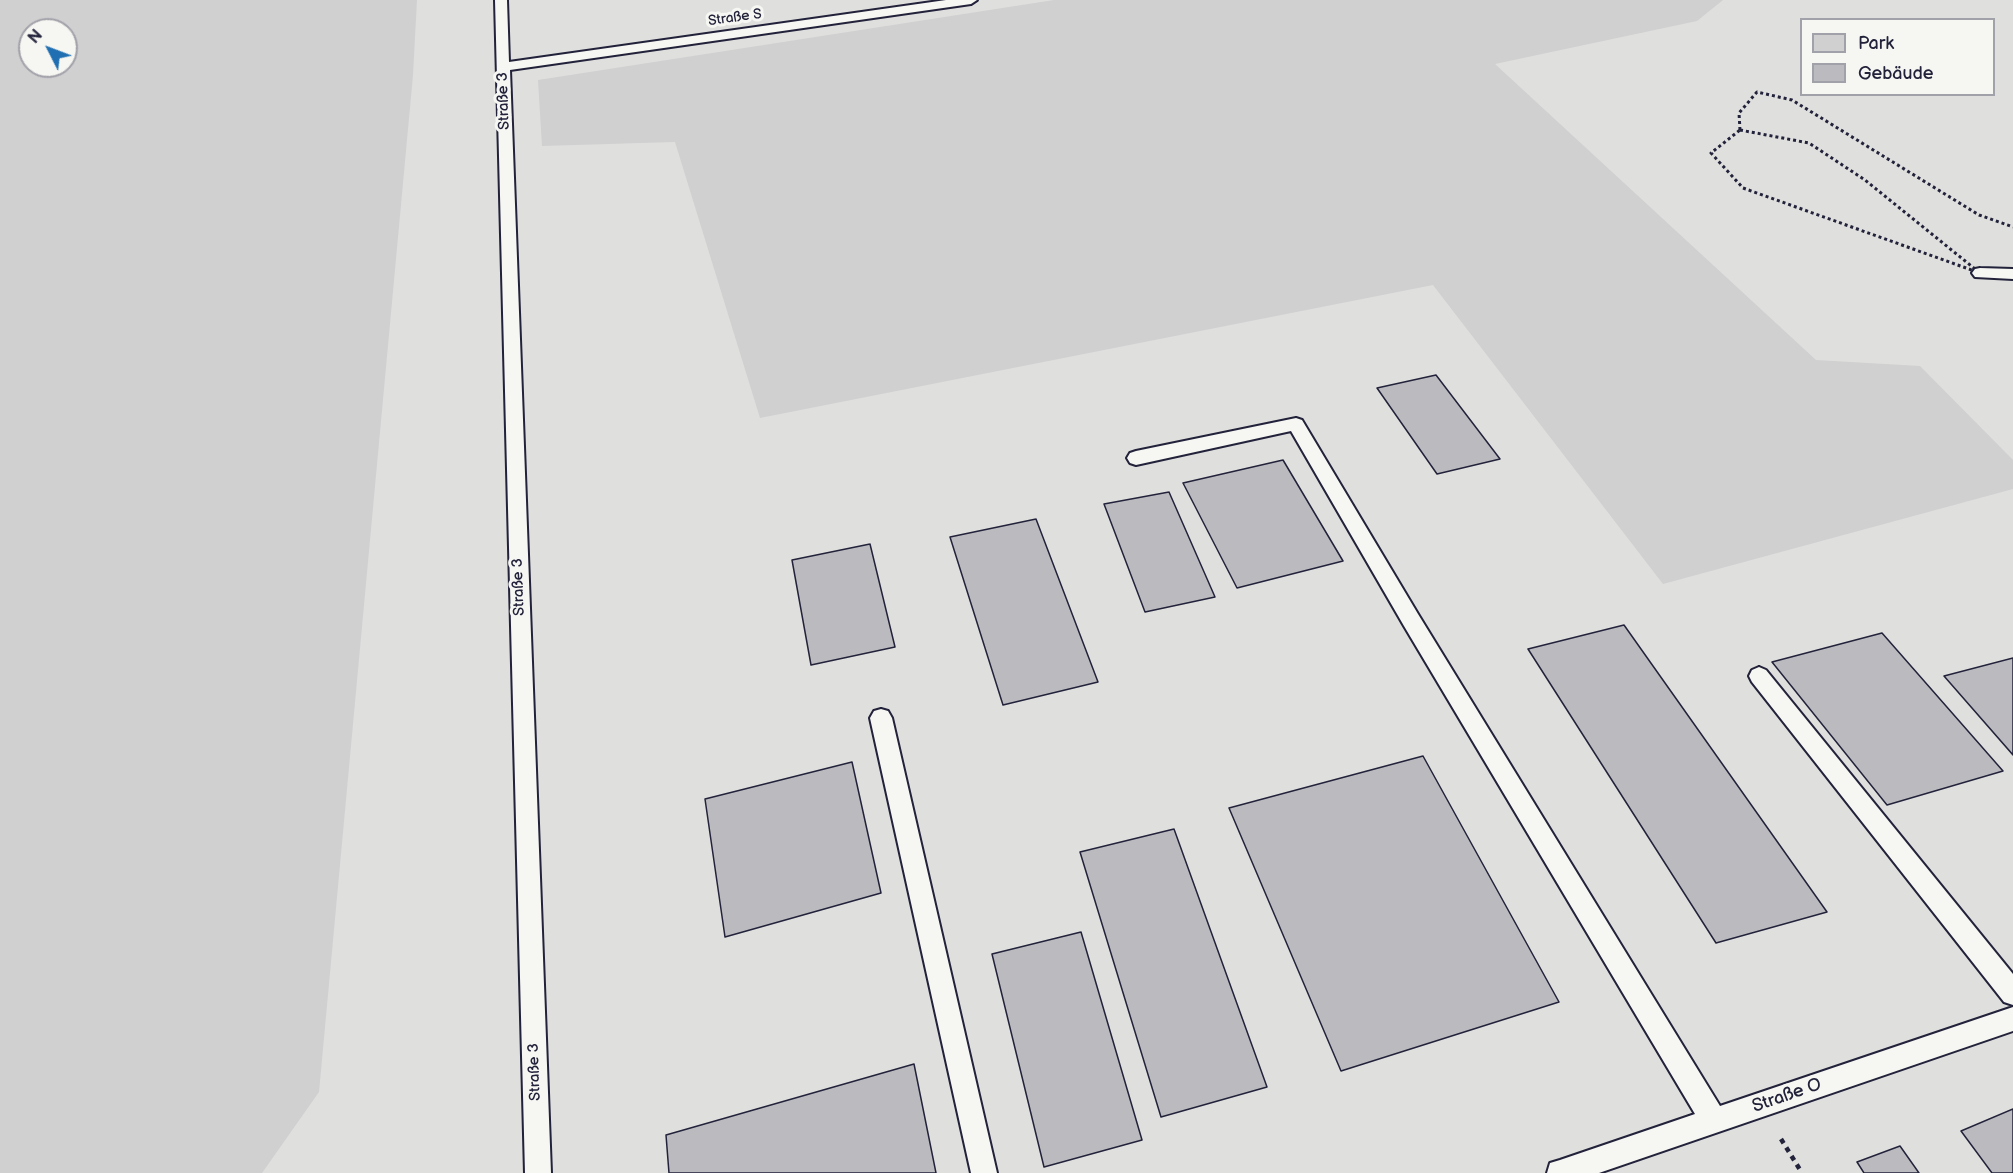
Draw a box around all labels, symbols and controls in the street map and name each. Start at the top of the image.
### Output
street label: Straße S [707,6,763,30]
north arrow [18,18,78,78]
legend [1800,18,1995,96]
text: N [25,26,47,48]
text: Park [1858,33,1894,54]
text: Gebäude [1858,63,1934,84]
street label: Straße 3 [494,72,514,130]
street label: Straße 3 [509,558,529,616]
street label: Straße 3 [525,1043,545,1101]
street label: Straße O [1749,1074,1825,1118]

